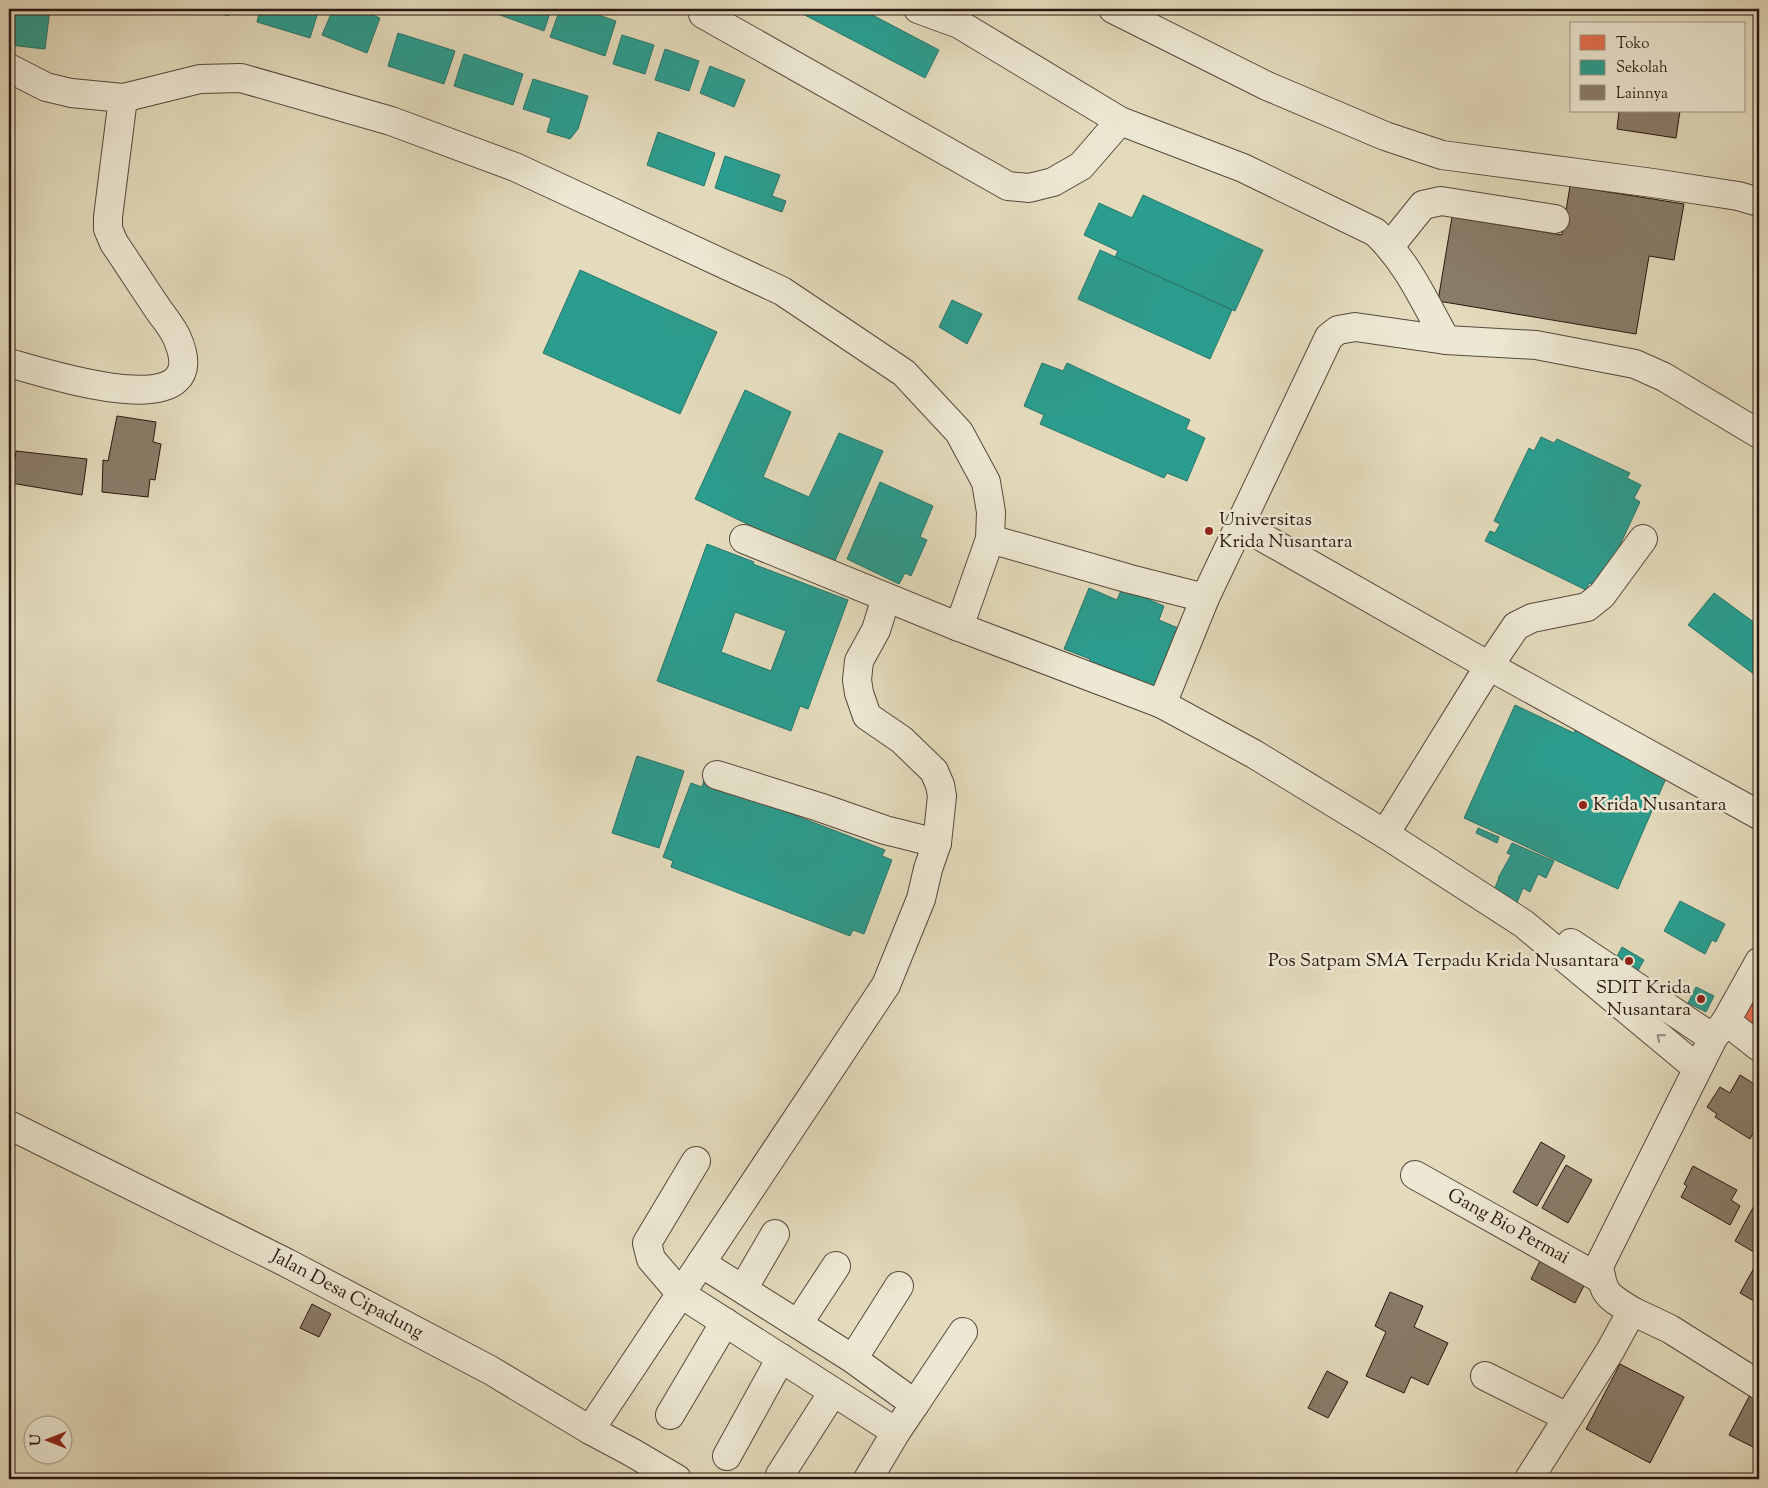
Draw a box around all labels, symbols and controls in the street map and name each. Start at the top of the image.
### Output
legend [1570,22,1746,112]
text: Toko [1616,34,1649,55]
text: Sekolah [1616,58,1668,79]
text: Lainnya [1616,84,1668,105]
place label: Universitas Krida Nusantara [1219,507,1353,556]
marker: Universitas Krida Nusantara [1203,525,1215,537]
place label: Krida Nusantara [1593,792,1727,819]
marker: Krida Nusantara [1577,799,1589,811]
place label: Pos Satpam SMA Terpadu Krida Nusantara [1268,948,1619,975]
marker: Pos Satpam SMA Terpadu Krida Nusantara [1623,955,1635,967]
place label: SDIT Krida Nusantara [1596,975,1691,1024]
marker: SDIT Krida Nusantara [1695,993,1707,1005]
one-way arrow [1657,1035,1666,1043]
street label: Gang Bio Permai [1442,1182,1574,1272]
street label: Jalan Desa Cipadung [265,1243,428,1347]
north arrow [22,1416,72,1466]
text: U [27,1434,47,1446]

